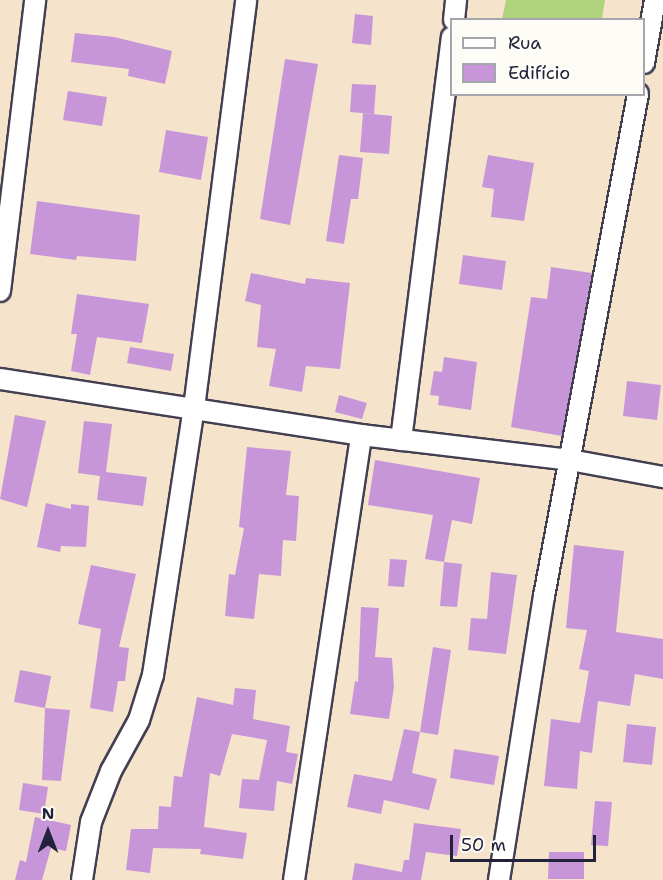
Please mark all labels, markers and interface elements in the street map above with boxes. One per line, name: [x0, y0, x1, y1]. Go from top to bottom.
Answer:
legend: [450, 18, 645, 96]
text: Rua: [508, 31, 541, 55]
text: Edifício: [508, 61, 570, 85]
north arrow: [18, 802, 78, 862]
text: N: [42, 803, 54, 824]
scale bar: [453, 823, 598, 861]
text: 50 m: [461, 833, 506, 857]

